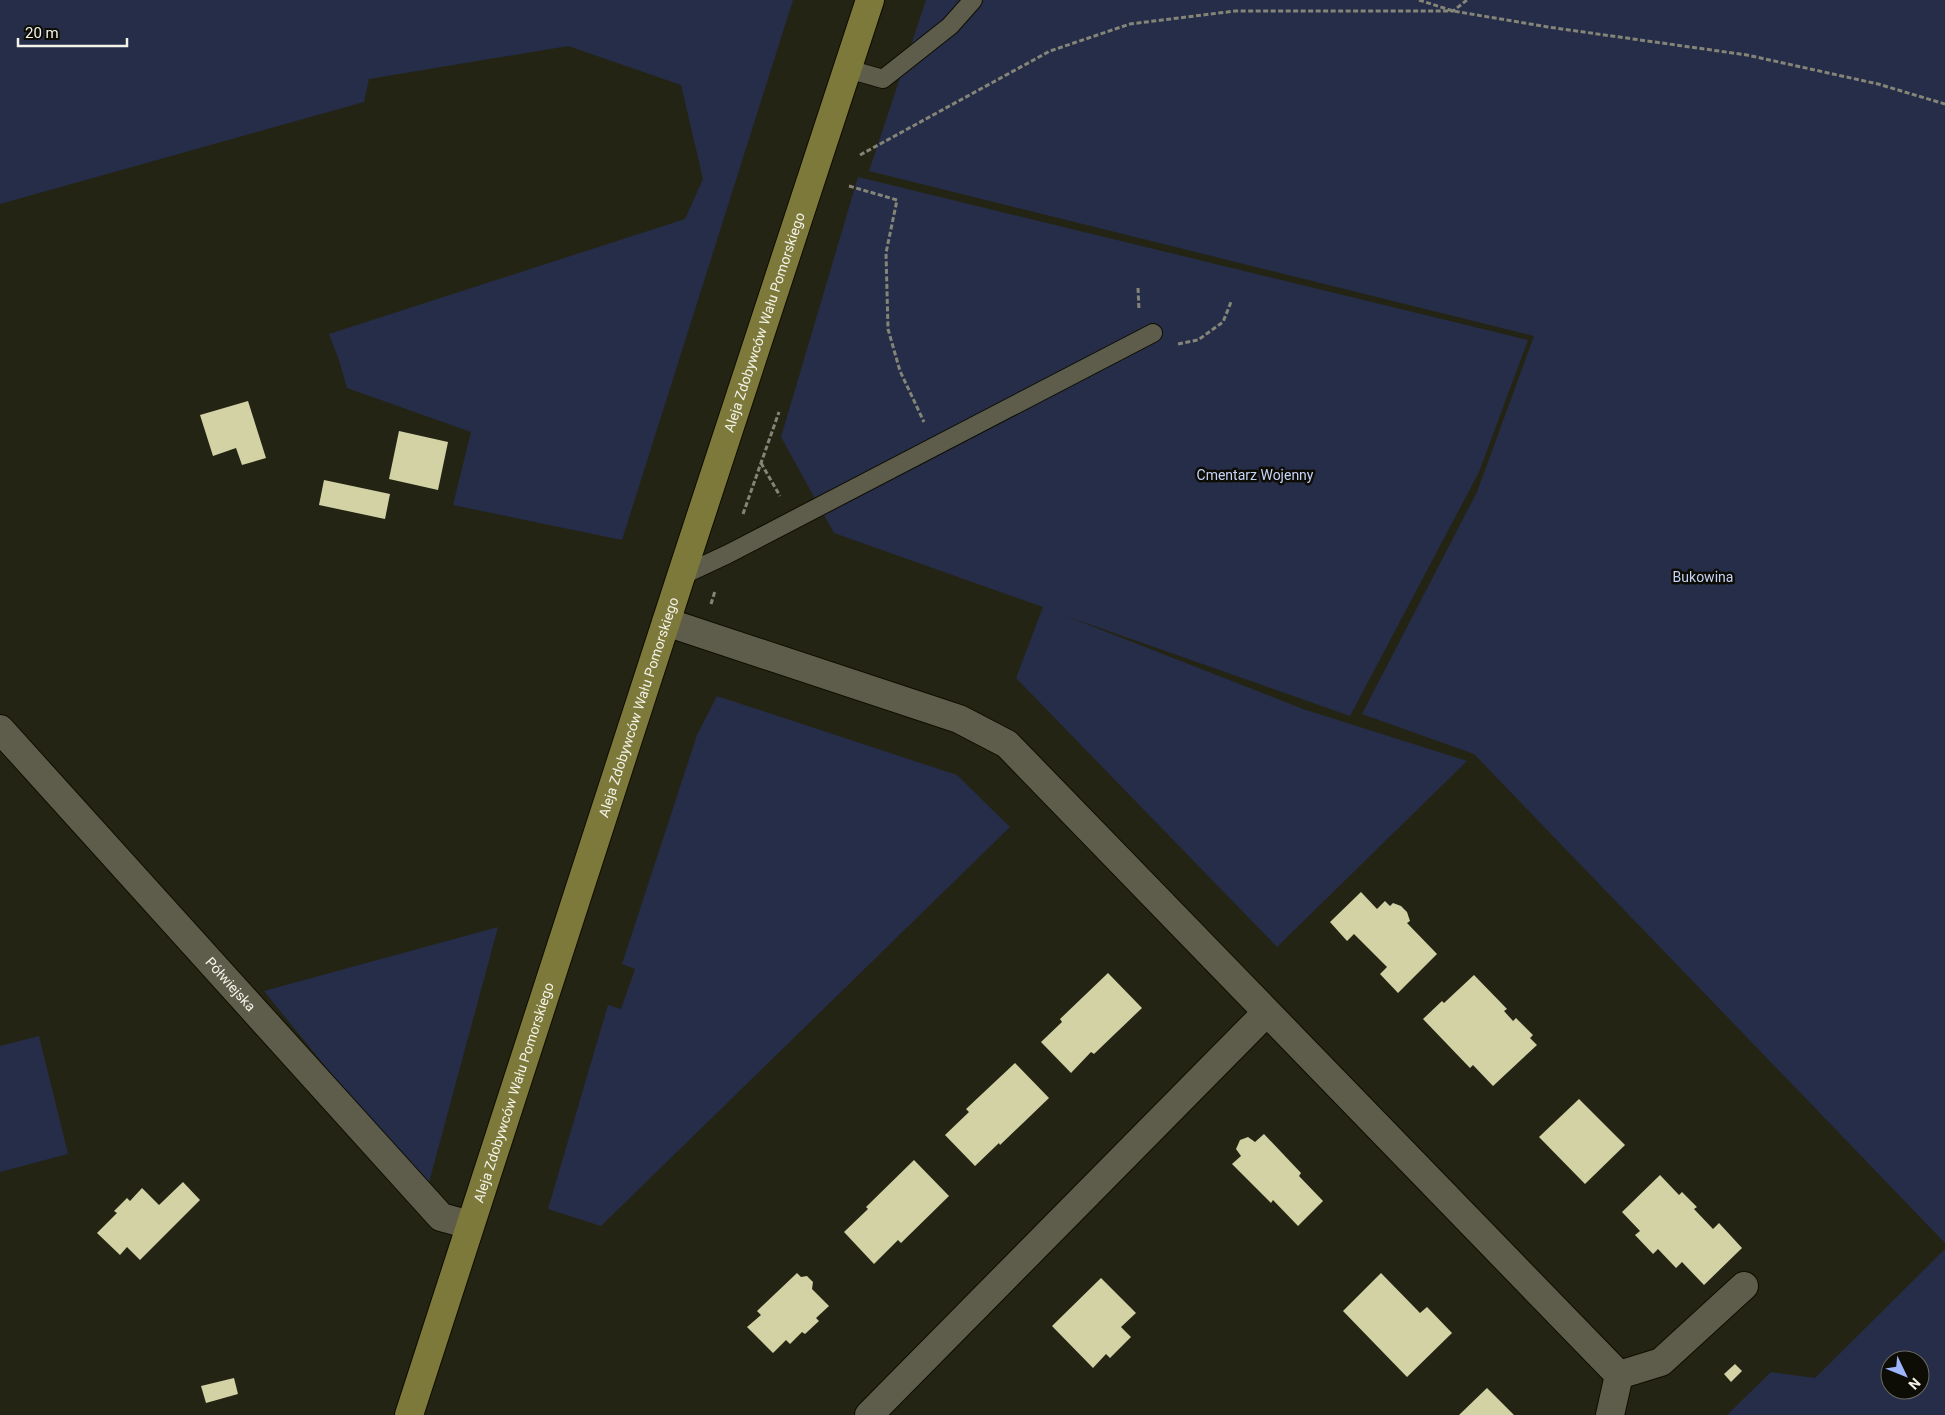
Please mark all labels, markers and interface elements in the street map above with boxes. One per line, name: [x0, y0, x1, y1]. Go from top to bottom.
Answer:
scale bar: [18, 15, 126, 47]
text: 20 m: [25, 24, 59, 42]
street label: Aleja Zdobywców Wału Pomorskiego: [721, 210, 808, 434]
park label: Cmentarz Wojenny: [1197, 467, 1314, 483]
park label: Bukowina: [1673, 569, 1733, 585]
street label: Aleja Zdobywców Wału Pomorskiego: [595, 595, 682, 819]
street label: Półwiejska: [202, 954, 259, 1015]
street label: Aleja Zdobywców Wału Pomorskiego: [470, 980, 557, 1205]
north arrow: [1880, 1350, 1930, 1400]
text: N: [1905, 1375, 1924, 1393]

